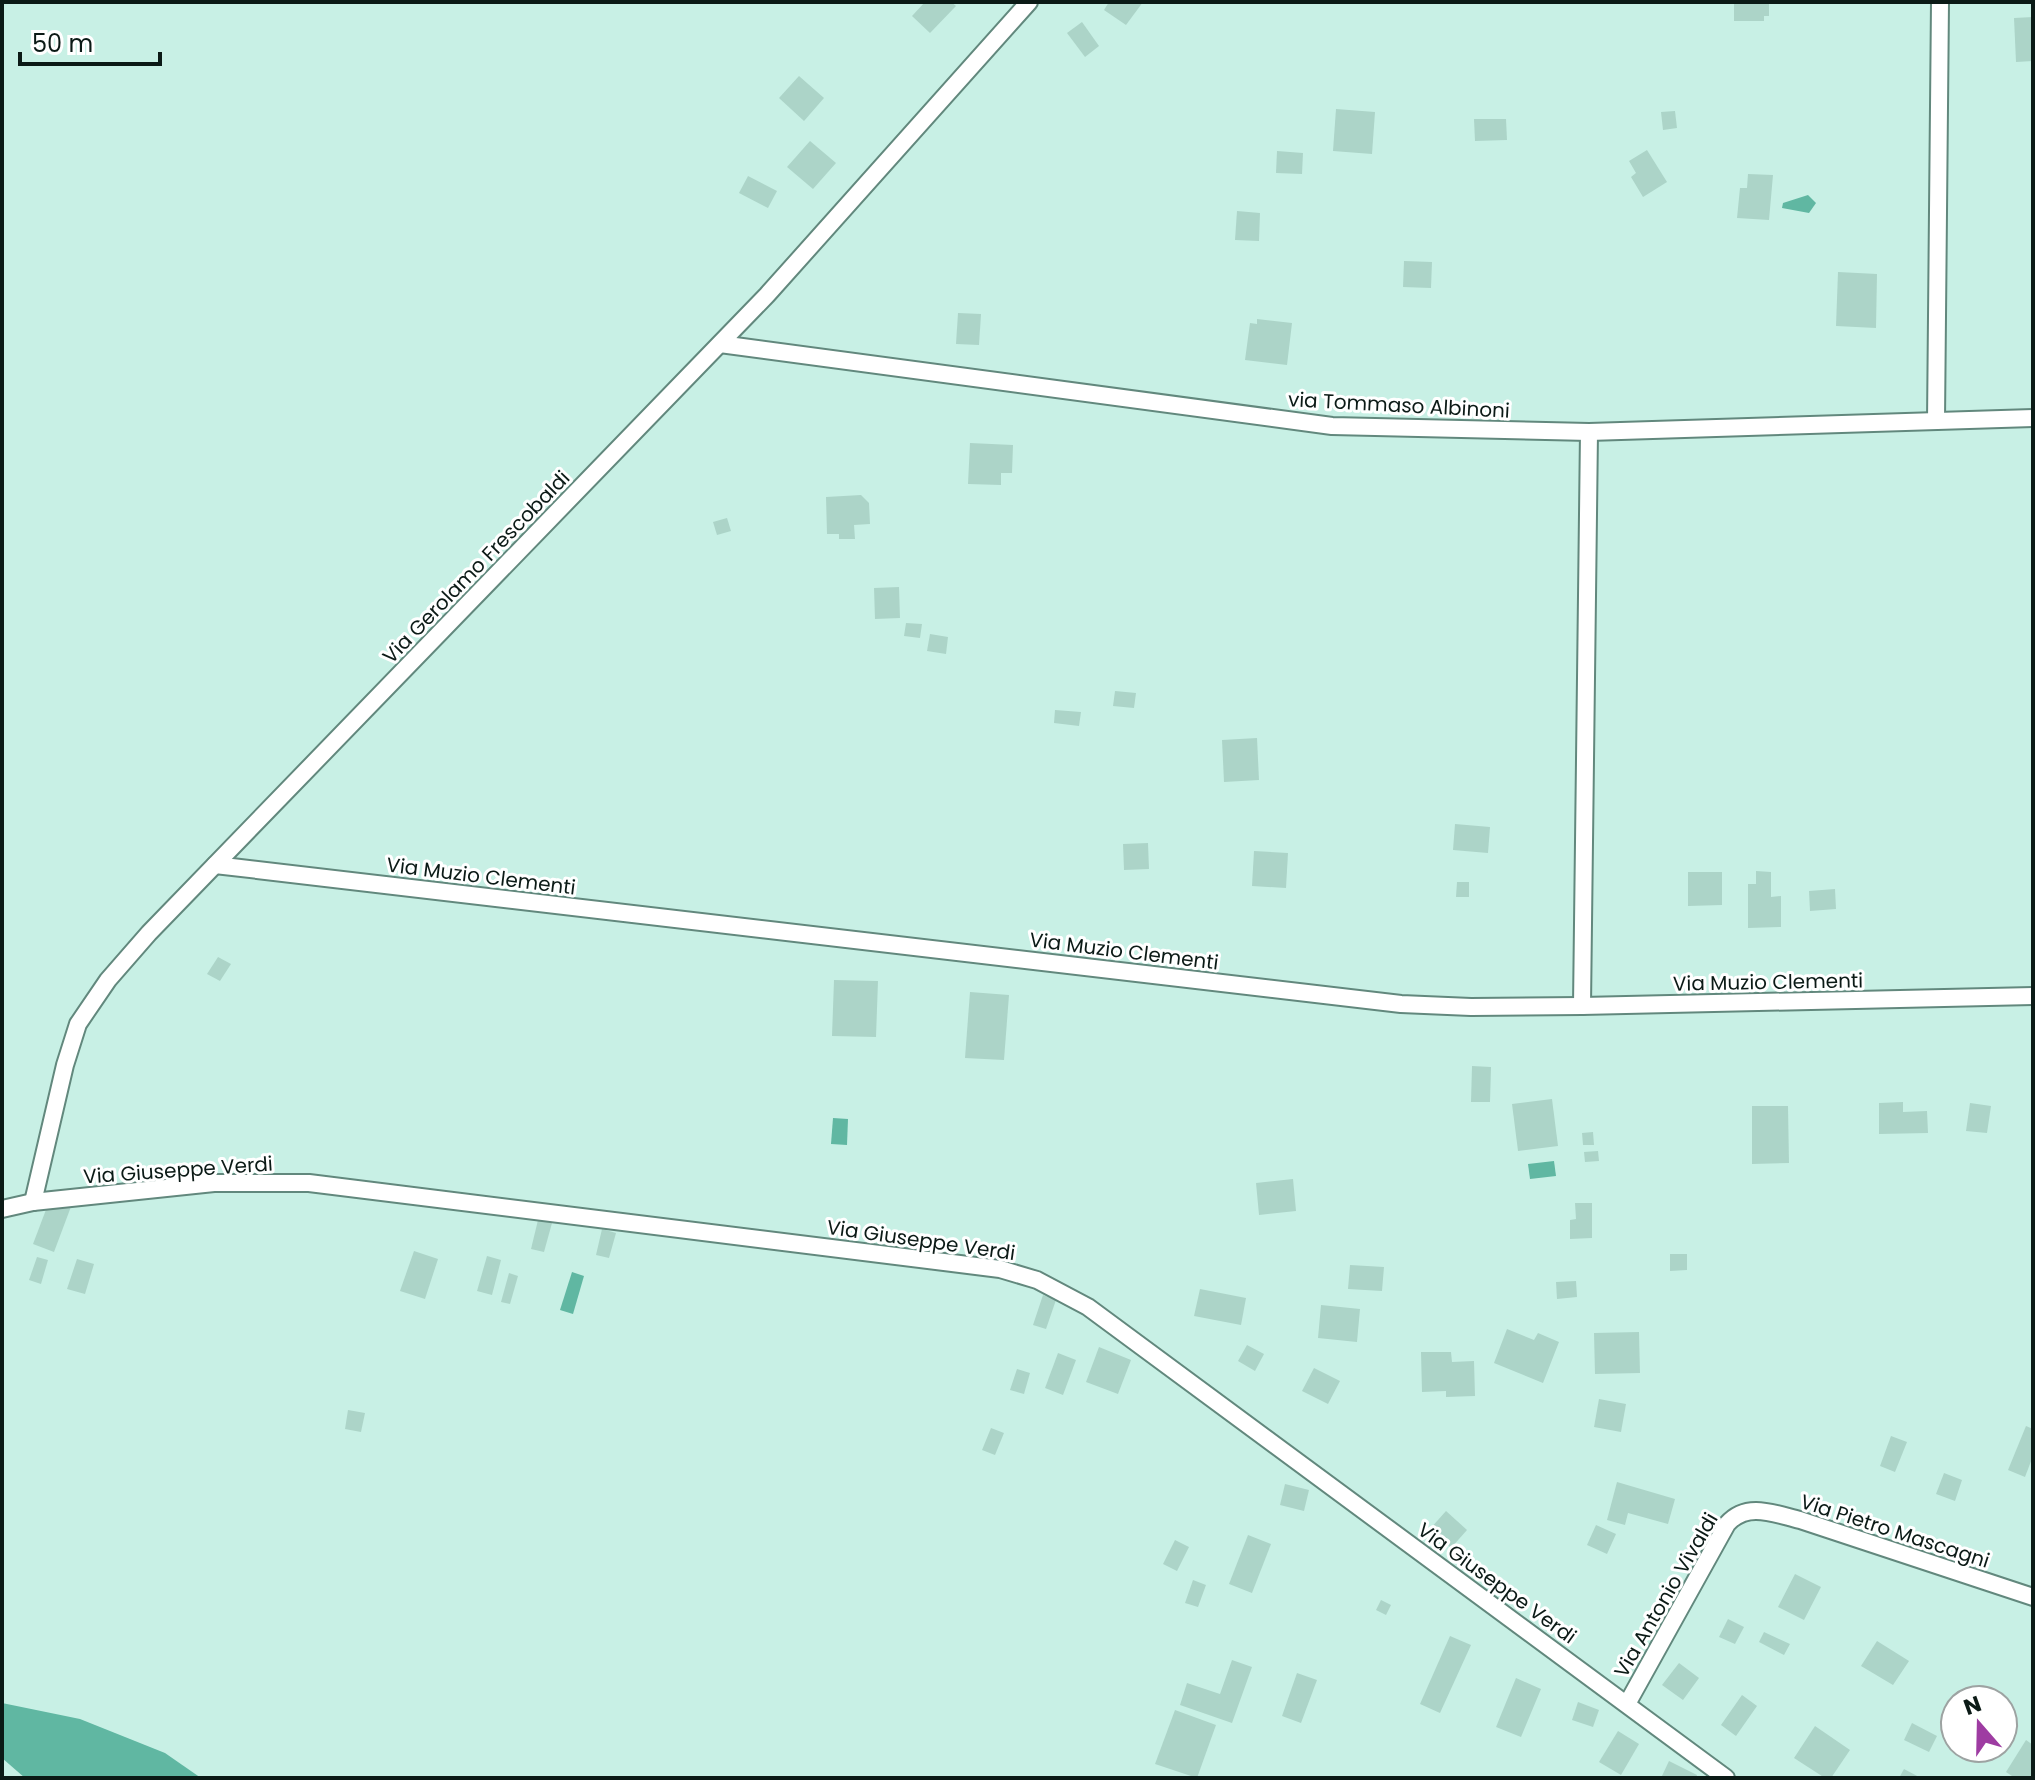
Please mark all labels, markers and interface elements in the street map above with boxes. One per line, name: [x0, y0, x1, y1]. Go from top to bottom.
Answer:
scale bar: [20, 16, 160, 66]
text: 50 m: [32, 27, 93, 60]
street label: via Tommaso Albinoni: [1287, 385, 1511, 425]
street label: Via Gerolamo Frescobaldi: [376, 464, 576, 670]
street label: Via Muzio Clementi: [385, 851, 577, 901]
street label: Via Muzio Clementi: [1028, 926, 1220, 976]
street label: Via Muzio Clementi: [1673, 966, 1863, 998]
street label: Via Giuseppe Verdi: [82, 1149, 274, 1191]
street label: Via Giuseppe Verdi: [825, 1213, 1017, 1267]
street label: Via Pietro Mascagni: [1797, 1487, 1993, 1575]
street label: Via Antonio Vivaldi: [1607, 1507, 1725, 1683]
street label: Via Giuseppe Verdi: [1412, 1516, 1582, 1650]
north arrow: [1939, 1684, 2019, 1764]
text: N: [1959, 1688, 1985, 1723]

